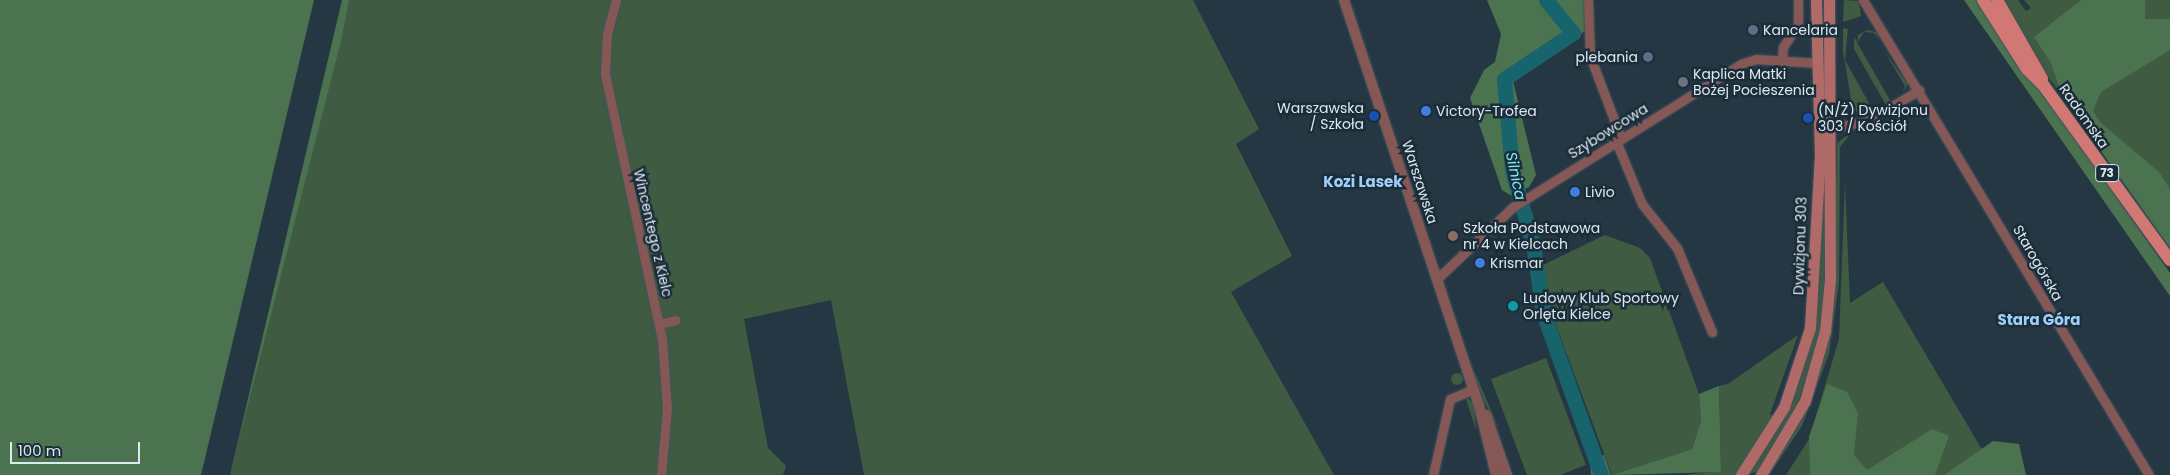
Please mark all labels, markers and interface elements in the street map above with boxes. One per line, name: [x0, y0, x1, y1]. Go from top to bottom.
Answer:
place label: Kancelaria: [1763, 22, 1838, 38]
marker: Kancelaria: [1747, 24, 1759, 36]
place label: plebania: [1576, 49, 1638, 65]
marker: plebania: [1642, 51, 1654, 63]
place label: Kaplica Matki Bożej Pocieszenia: [1693, 66, 1815, 98]
marker: Kaplica Matki Bożej Pocieszenia: [1677, 76, 1689, 88]
street label: Radomska: [2056, 81, 2112, 151]
place label: Warszawska / Szkoła: [1277, 100, 1364, 132]
street label: Szybowcowa: [1565, 100, 1651, 162]
place label: (N/Ż) Dywizjonu 303 / Kościół: [1818, 102, 1928, 134]
place label: Victory-Trofea: [1436, 103, 1537, 119]
marker: Victory-Trofea: [1420, 105, 1432, 117]
marker: Warszawska / Szkoła: [1368, 110, 1380, 122]
marker: (N/Ż) Dywizjonu 303 / Kościół: [1802, 112, 1814, 124]
street label: Warszawska: [1399, 138, 1441, 226]
water label: Silnica: [1502, 150, 1530, 202]
road number: 73: [2094, 164, 2120, 182]
street label: Wincentego z Kielc: [630, 167, 676, 299]
district label: Kozi Lasek: [1323, 173, 1403, 191]
place label: Livio: [1585, 184, 1615, 200]
marker: Livio: [1569, 186, 1581, 198]
street label: Dywizjonu 303: [1790, 197, 1810, 295]
place label: Szkoła Podstawowa nr 4 w Kielcach: [1463, 220, 1600, 252]
street label: Starogórska: [2010, 222, 2066, 304]
marker: Szkoła Podstawowa nr 4 w Kielcach: [1447, 230, 1459, 242]
place label: Krismar: [1490, 255, 1543, 271]
marker: Krismar: [1474, 257, 1486, 269]
place label: Ludowy Klub Sportowy Orlęta Kielce: [1523, 290, 1679, 322]
marker: Ludowy Klub Sportowy Orlęta Kielce: [1507, 300, 1519, 312]
district label: Stara Góra: [1998, 311, 2080, 329]
scale bar: [12, 432, 142, 464]
text: 100 m: [18, 440, 61, 461]

